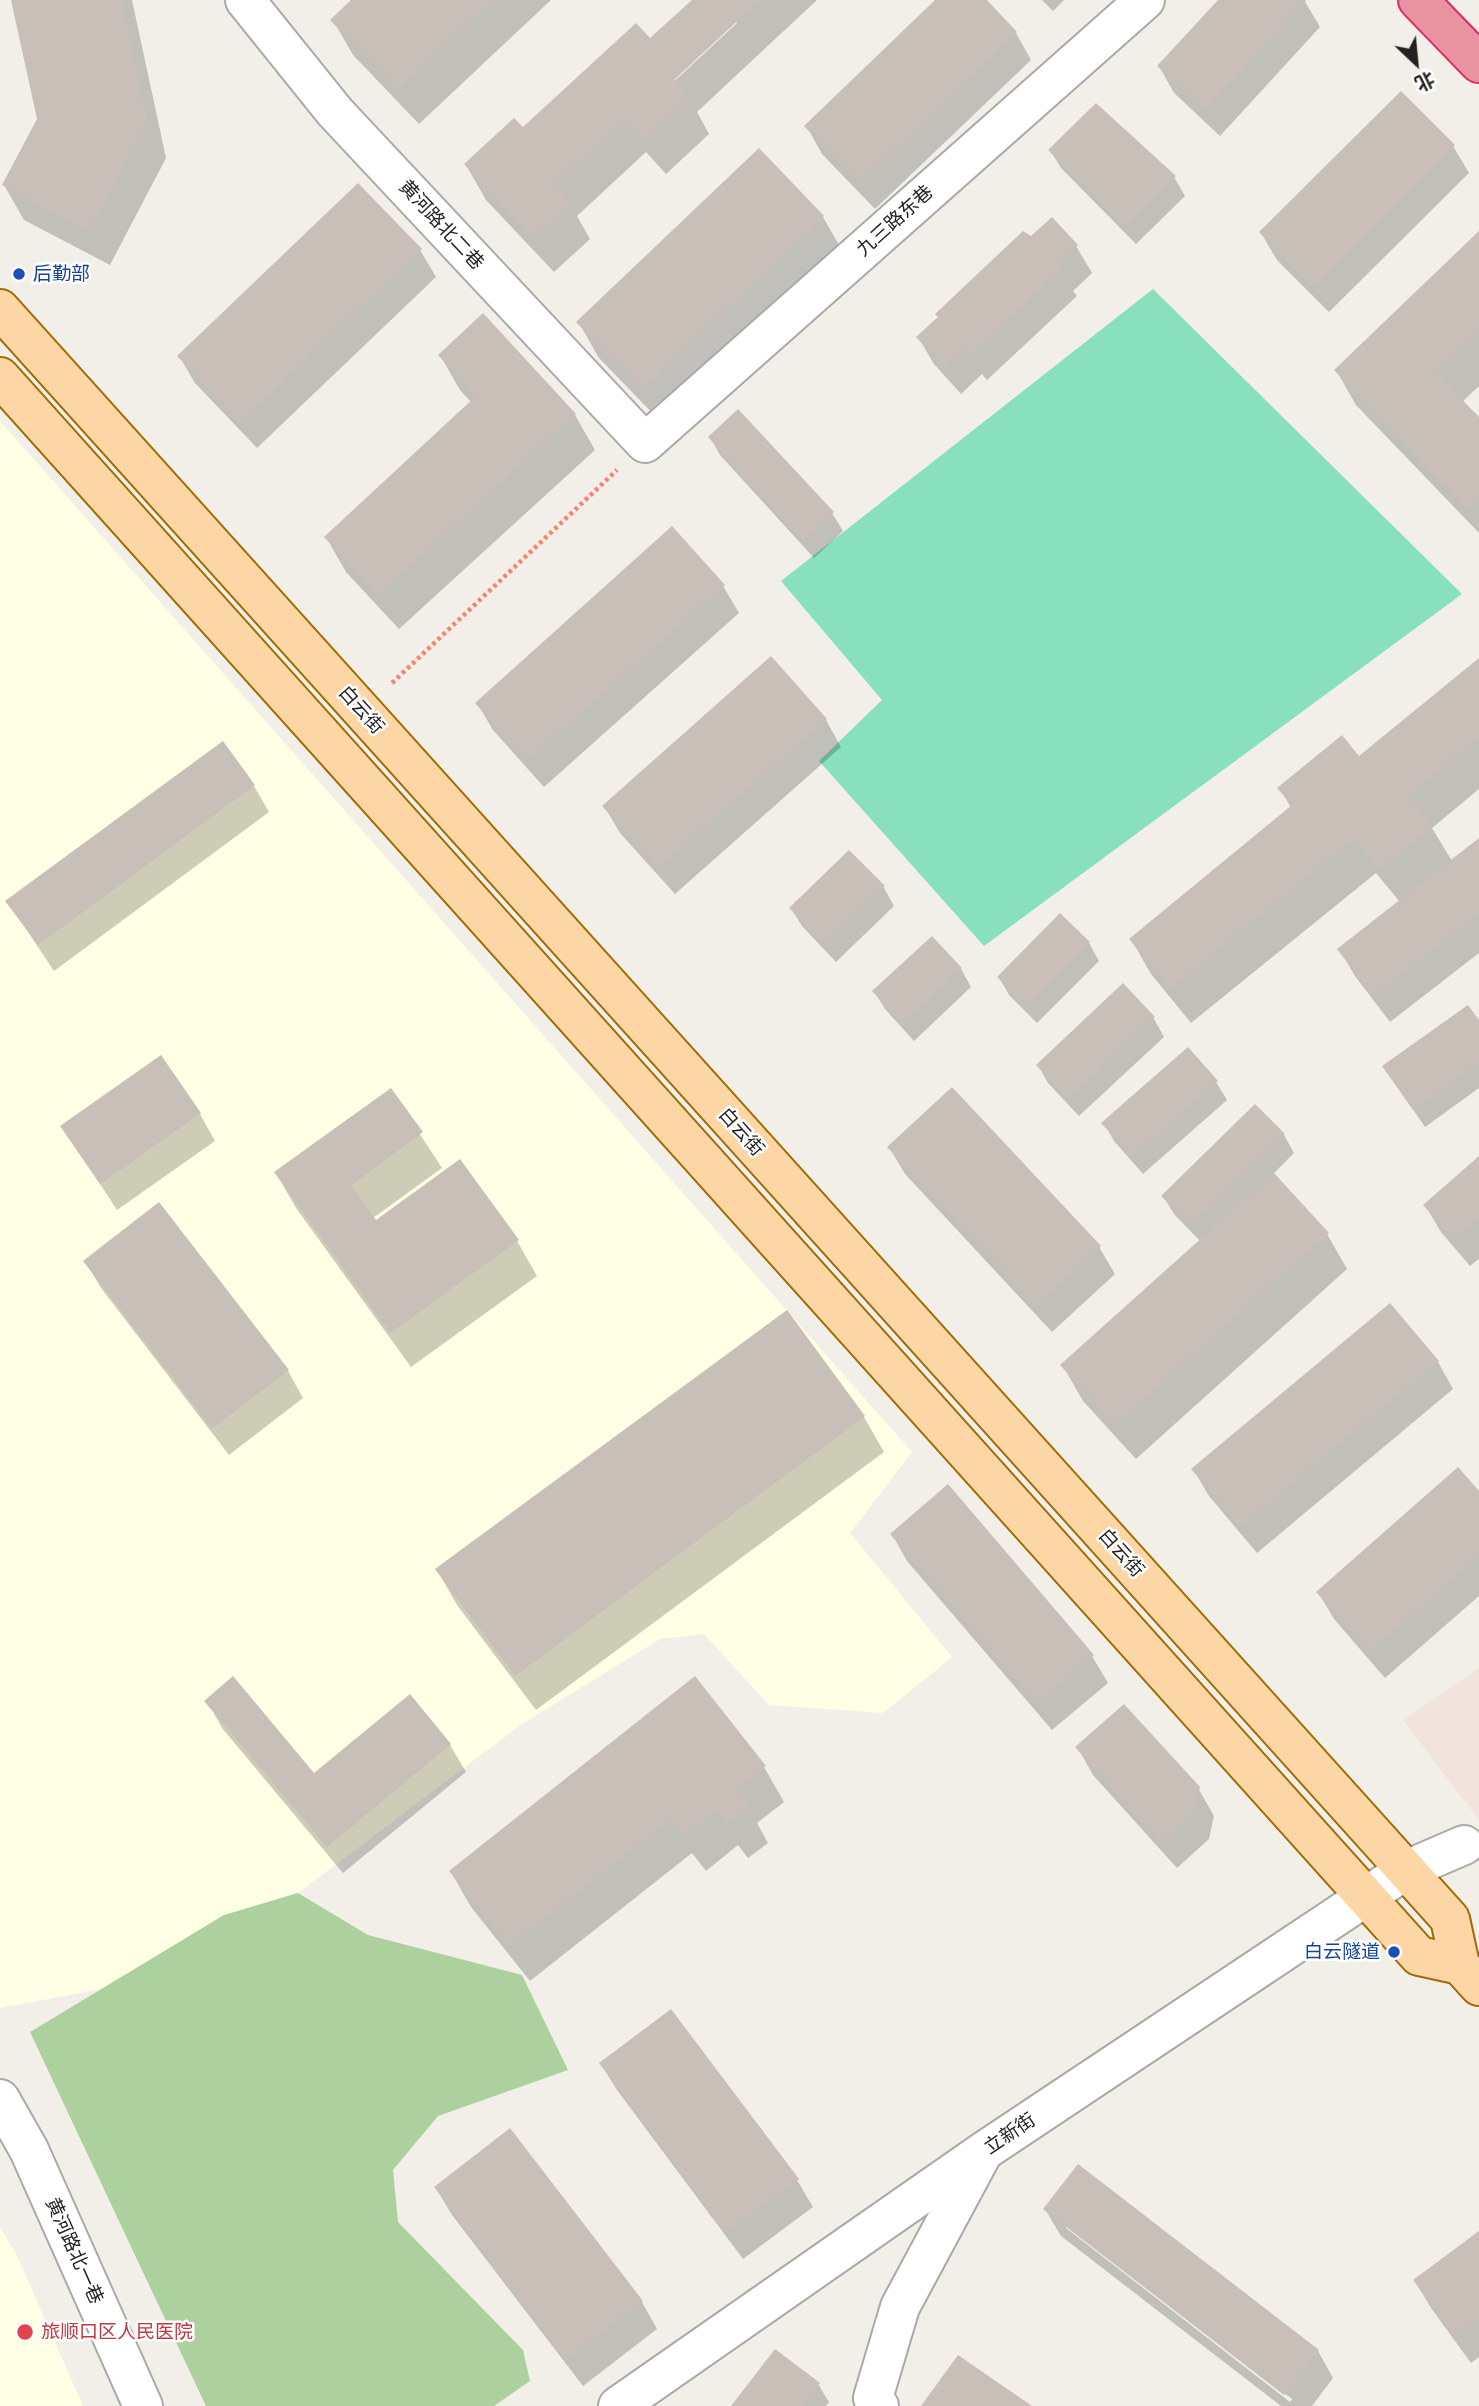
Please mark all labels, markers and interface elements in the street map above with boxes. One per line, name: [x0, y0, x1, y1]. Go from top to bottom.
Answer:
north arrow: [1381, 28, 1451, 98]
text: 北: [1412, 68, 1439, 96]
street label: 黄河路北二巷: [394, 176, 488, 274]
street label: 九三路东巷: [852, 181, 938, 261]
place label: 后勤部: [33, 263, 90, 285]
marker: 后勤部: [11, 266, 27, 282]
street label: 白云街: [333, 681, 389, 739]
street label: 白云街: [713, 1103, 769, 1161]
street label: 白云街: [1093, 1524, 1149, 1582]
place label: 白云隧道: [1304, 1941, 1380, 1963]
marker: 白云隧道: [1386, 1944, 1402, 1960]
street label: 立新街: [980, 2109, 1040, 2159]
street label: 黄河路北一巷: [40, 2194, 108, 2308]
place label: 旅顺口区人民医院: [41, 2321, 193, 2343]
marker: 旅顺口区人民医院: [15, 2322, 35, 2342]

